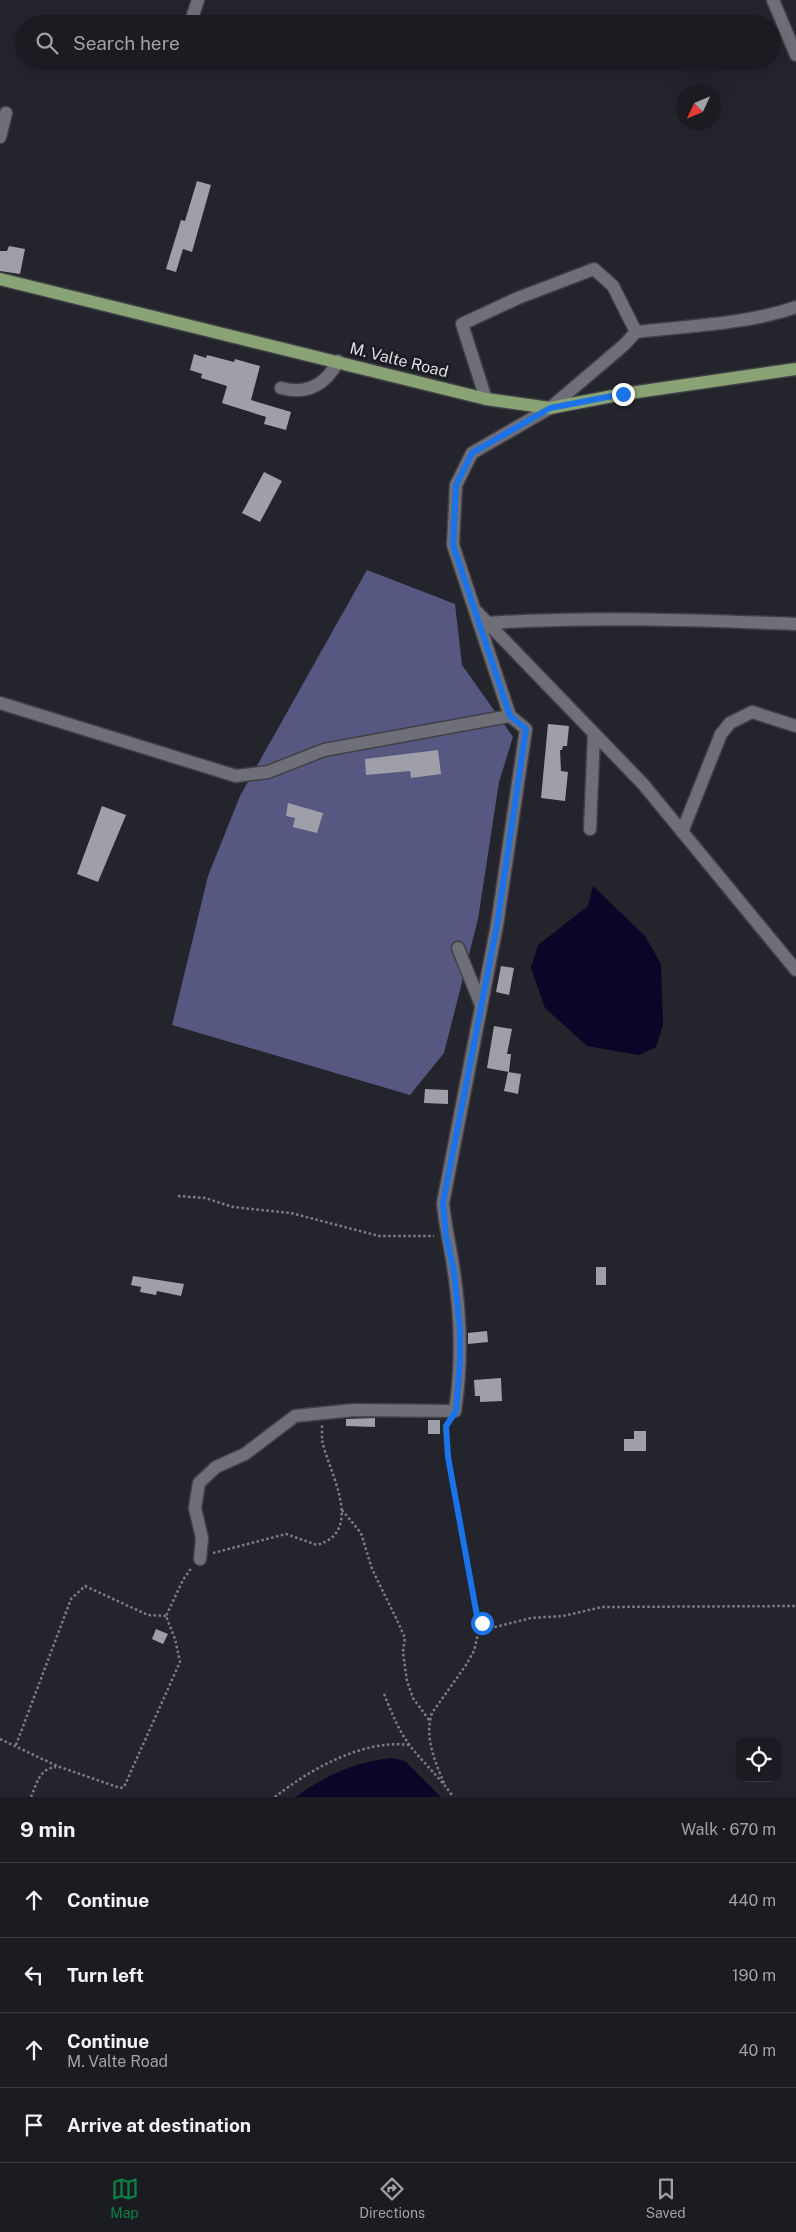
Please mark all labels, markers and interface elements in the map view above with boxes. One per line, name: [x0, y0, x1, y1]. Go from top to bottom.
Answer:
search box: [15, 15, 781, 70]
icon: search: [33, 29, 61, 57]
text: Search here: [73, 32, 180, 54]
north arrow: [676, 85, 721, 130]
street label: M. Valte Road: [348, 339, 450, 381]
route end: [612, 383, 635, 406]
route start: [471, 1612, 494, 1635]
map controls: [736, 1737, 781, 1782]
button: locate: [736, 1737, 781, 1782]
text: 9 min: [20, 1817, 76, 1842]
text: Walk · 670 m: [681, 1820, 776, 1839]
icon: ahead: [20, 1886, 48, 1914]
text: Continue: [67, 1889, 149, 1911]
text: 440 m: [728, 1891, 776, 1910]
icon: left: [20, 1961, 48, 1989]
text: Turn left: [67, 1964, 144, 1986]
text: 190 m: [732, 1966, 776, 1985]
text: Continue: [67, 2030, 149, 2052]
icon: ahead: [20, 2036, 48, 2064]
text: 40 m: [738, 2041, 776, 2060]
text: M. Valte Road: [67, 2052, 168, 2071]
icon: arrive: [20, 2111, 48, 2139]
text: Arrive at destination: [67, 2114, 251, 2136]
tab: Map: [110, 2175, 139, 2221]
tab: Directions: [359, 2175, 425, 2221]
tab: Saved: [646, 2175, 686, 2221]

